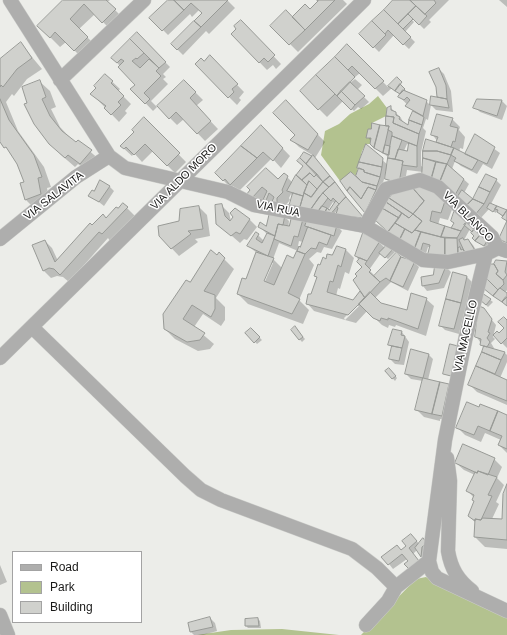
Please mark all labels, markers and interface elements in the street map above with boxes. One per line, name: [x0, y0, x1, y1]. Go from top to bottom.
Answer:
street label: VIA ALDO MORO: [148, 141, 220, 213]
street label: VIA SALAVITA: [22, 169, 86, 223]
street label: VIA BLANCO: [440, 189, 496, 245]
street label: VIA RUA: [255, 198, 301, 220]
street label: VIA MACELLO: [451, 299, 481, 373]
legend: [12, 551, 142, 623]
text: Road: [50, 560, 79, 574]
text: Park: [50, 580, 75, 594]
text: Building: [50, 600, 93, 614]

